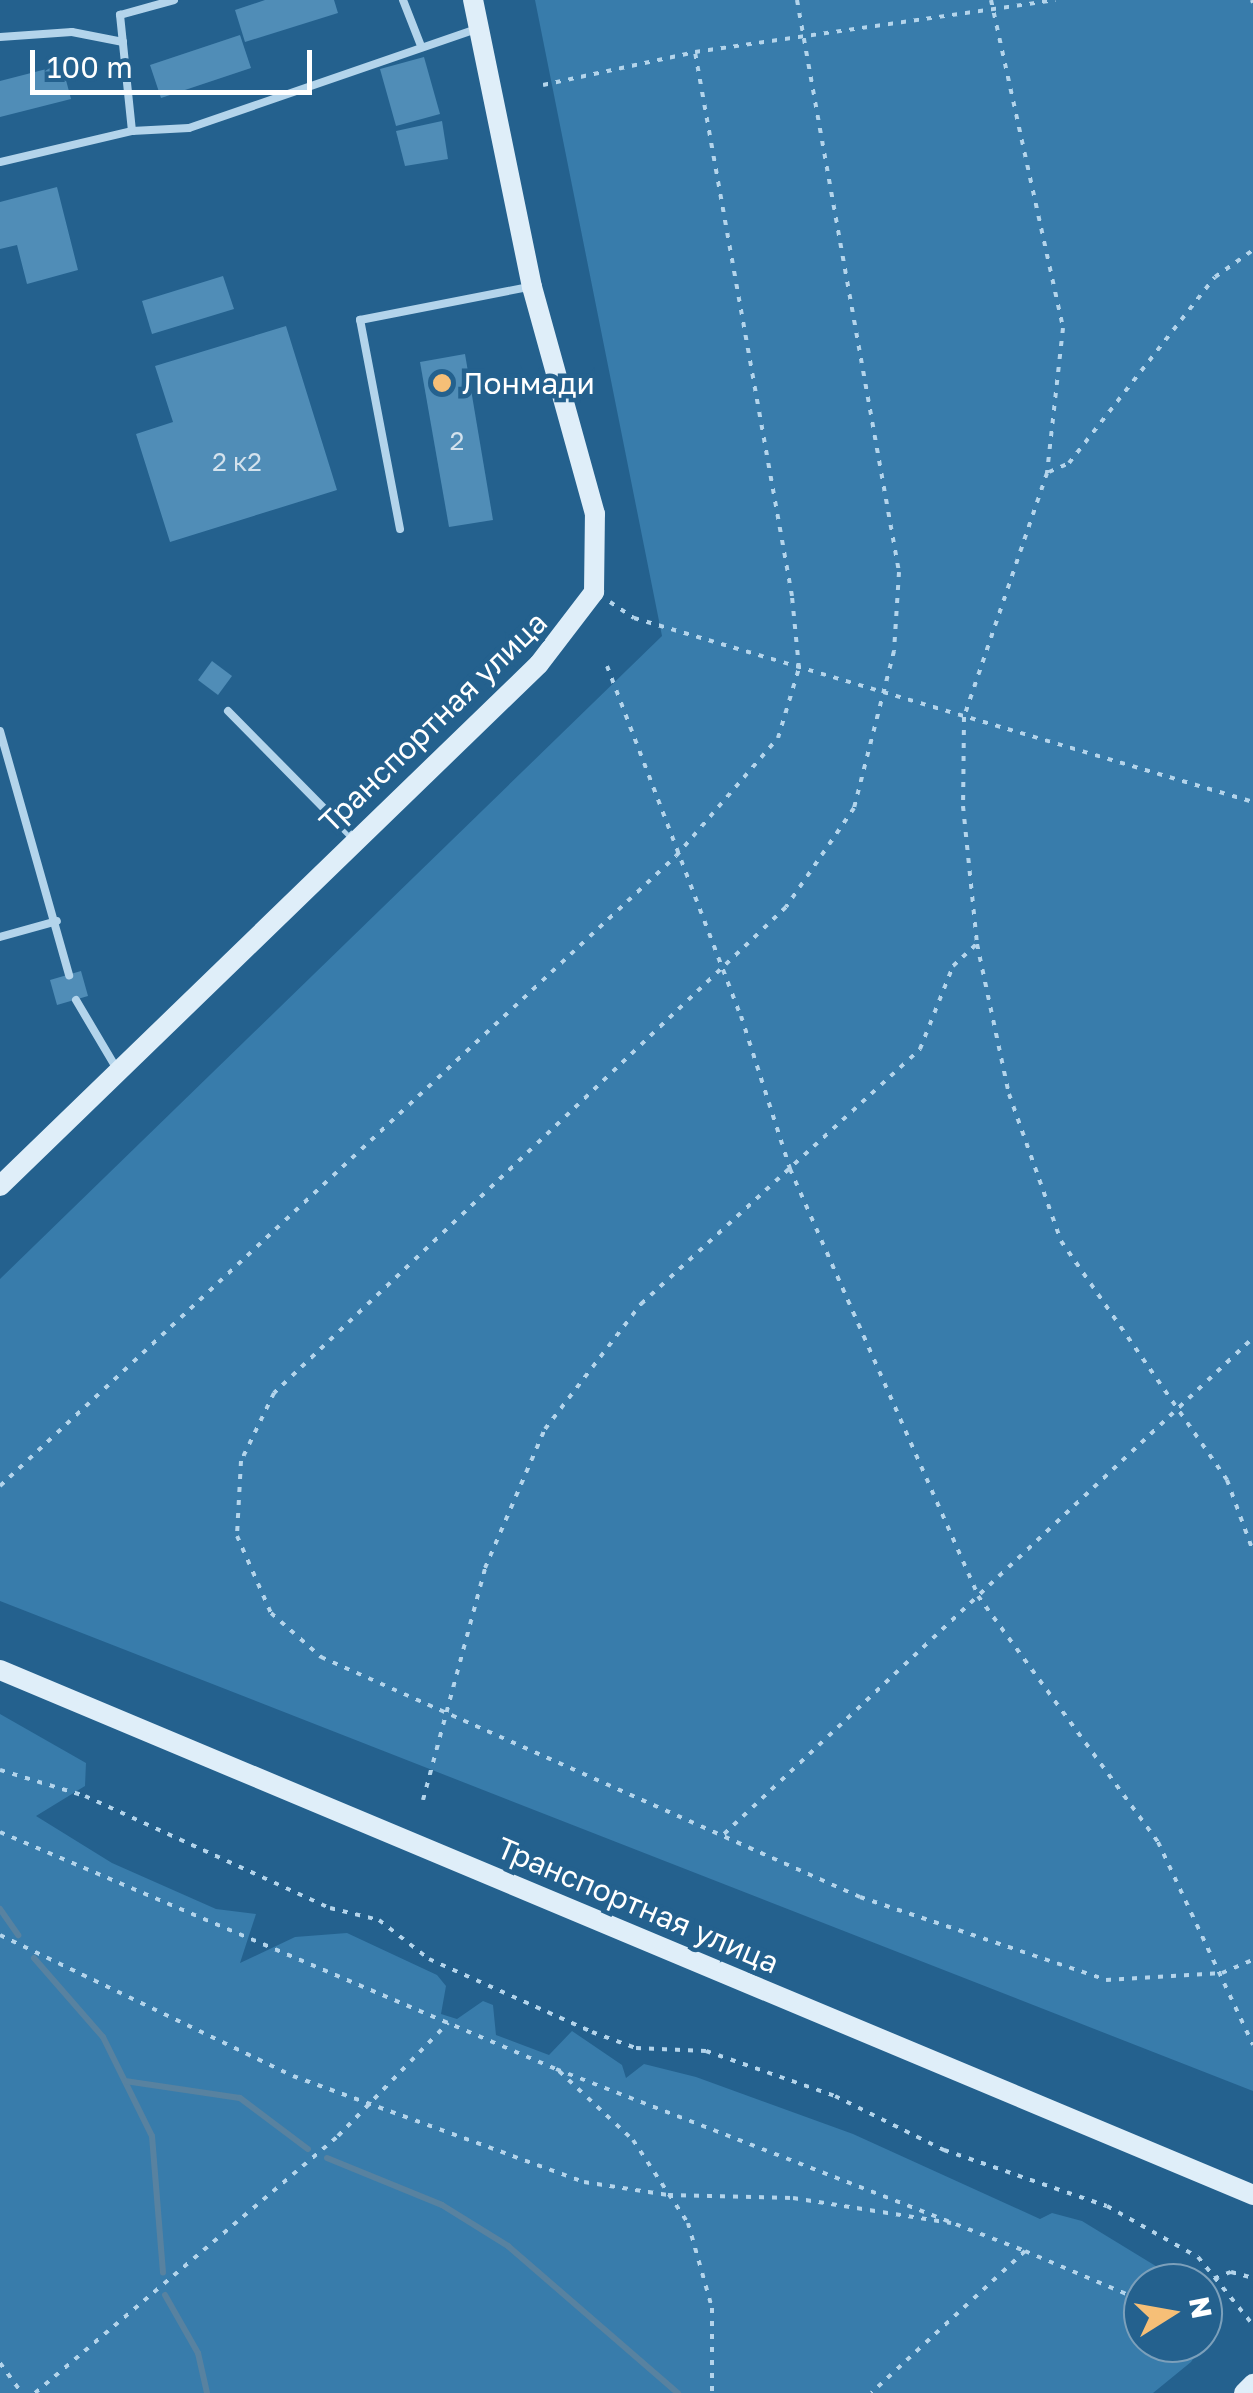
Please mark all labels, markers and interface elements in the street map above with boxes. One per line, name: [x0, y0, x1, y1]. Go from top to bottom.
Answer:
scale bar: [35, 30, 318, 92]
text: 100 m: [47, 49, 133, 85]
place label: Лонмади: [462, 365, 595, 401]
marker: Лонмади: [431, 372, 453, 394]
house number: 2: [450, 426, 464, 456]
house number: 2 к2: [212, 447, 262, 477]
street label: Транспортная улица: [312, 604, 554, 840]
street label: Транспортная улица: [492, 1829, 784, 1981]
north arrow: [1123, 2263, 1223, 2363]
text: N: [1183, 2294, 1219, 2321]

